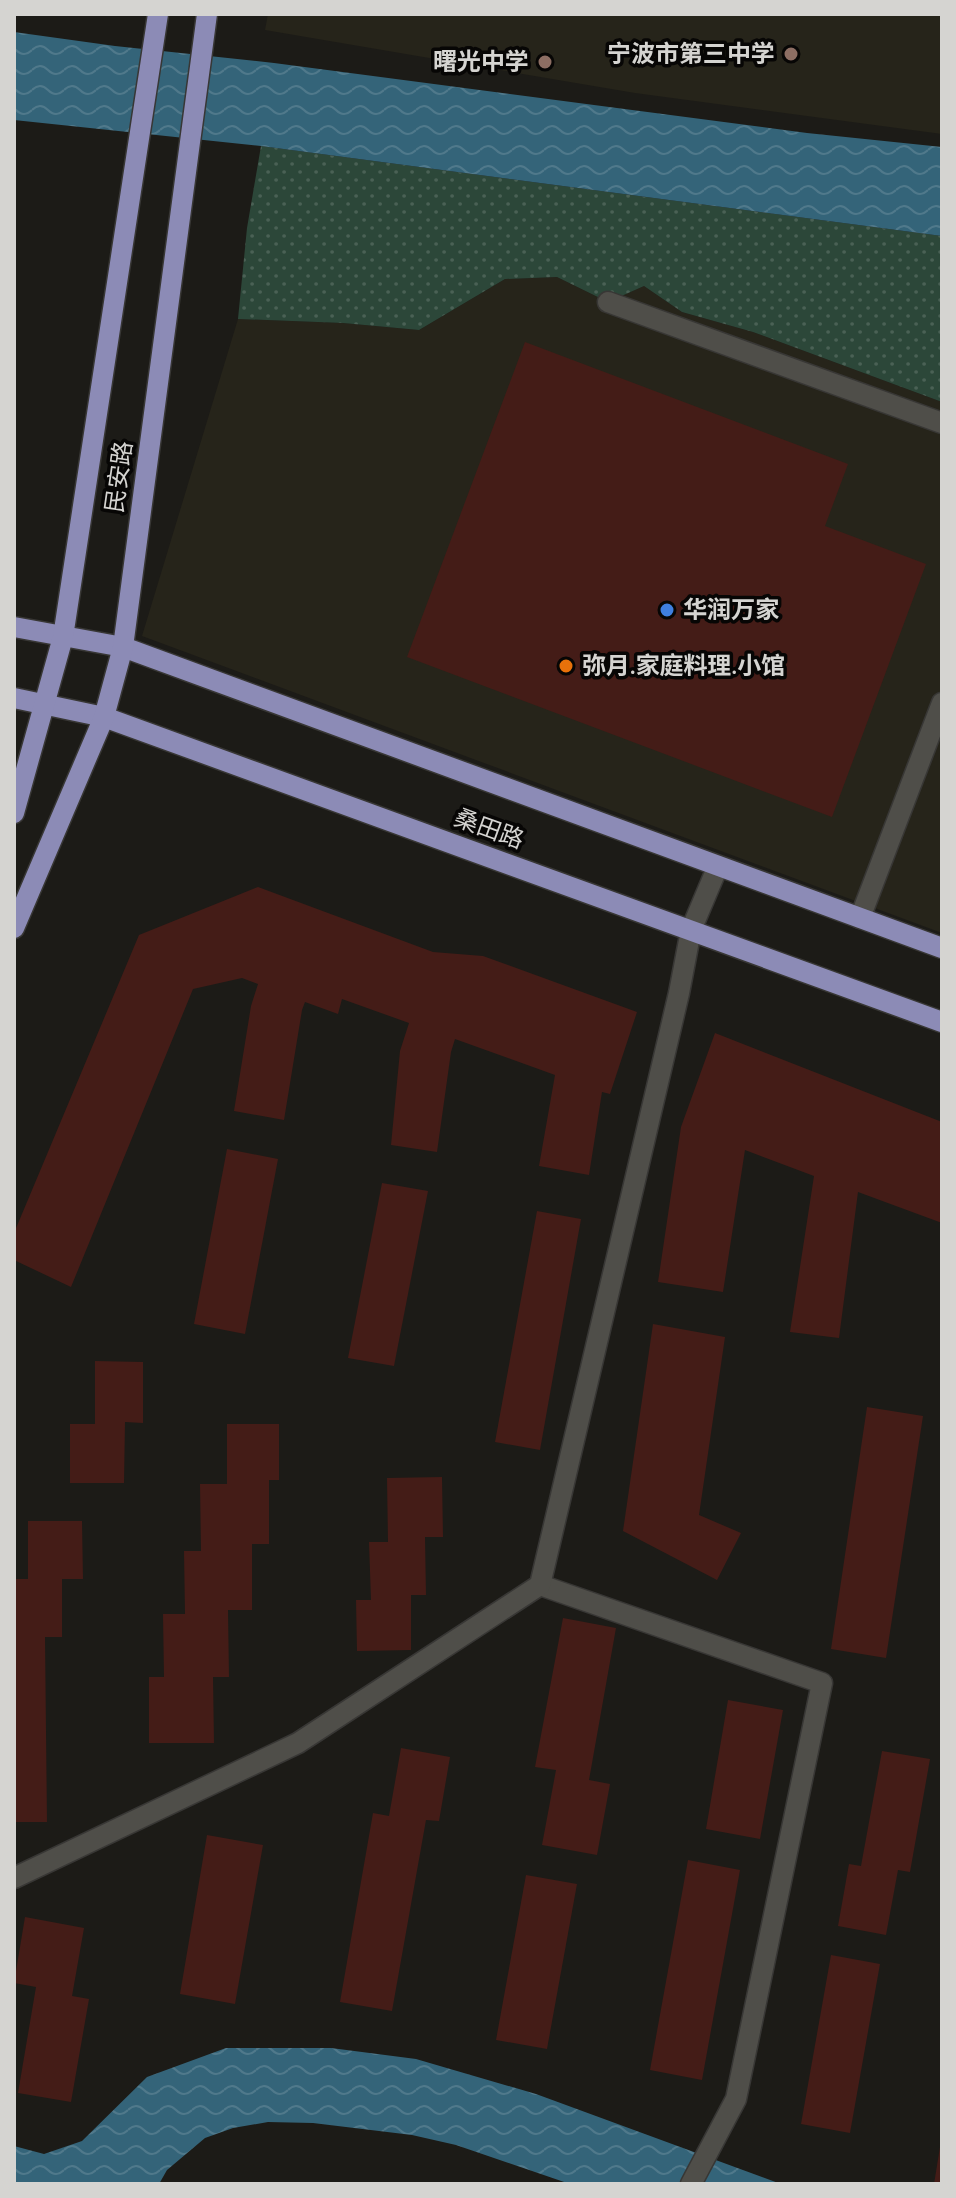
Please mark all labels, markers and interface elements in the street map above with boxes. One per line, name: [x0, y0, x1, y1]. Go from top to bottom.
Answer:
place label: 宁波市第三中学: [607, 41, 775, 67]
marker: 宁波市第三中学: [782, 45, 800, 63]
place label: 曙光中学: [433, 49, 529, 75]
marker: 曙光中学: [536, 53, 554, 71]
street label: 民安路: [101, 440, 137, 514]
place label: 华润万家: [683, 597, 779, 623]
marker: 华润万家: [658, 601, 676, 619]
place label: 弥月.家庭料理.小馆: [582, 653, 785, 679]
marker: 弥月.家庭料理.小馆: [557, 657, 575, 675]
street label: 桑田路: [451, 804, 527, 854]

